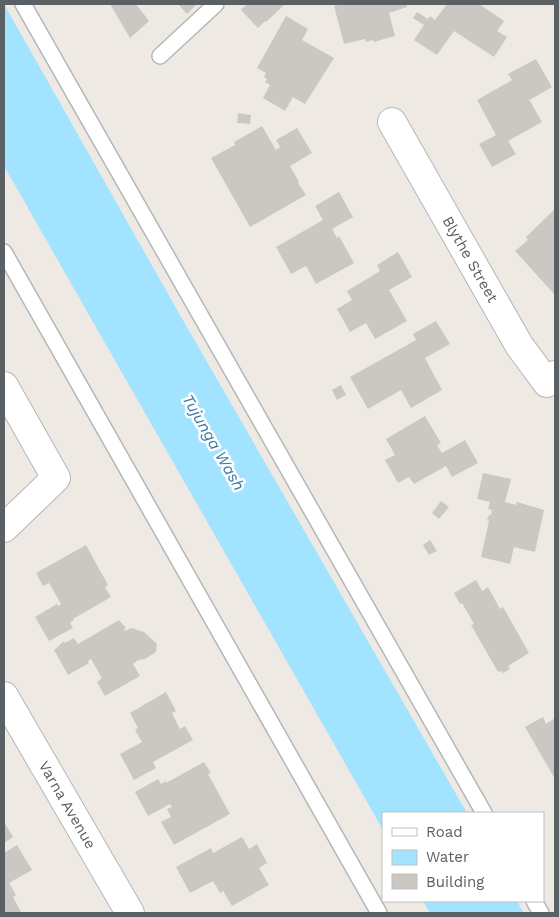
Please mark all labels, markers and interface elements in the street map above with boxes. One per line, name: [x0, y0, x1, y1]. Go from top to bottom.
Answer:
street label: Blythe Street: [439, 213, 502, 306]
water label: Tujunga Wash: [178, 391, 249, 494]
street label: Varna Avenue: [35, 758, 100, 852]
legend: [382, 812, 544, 902]
text: Road: [426, 823, 463, 841]
text: Water: [426, 848, 469, 866]
text: Building: [426, 873, 484, 891]

